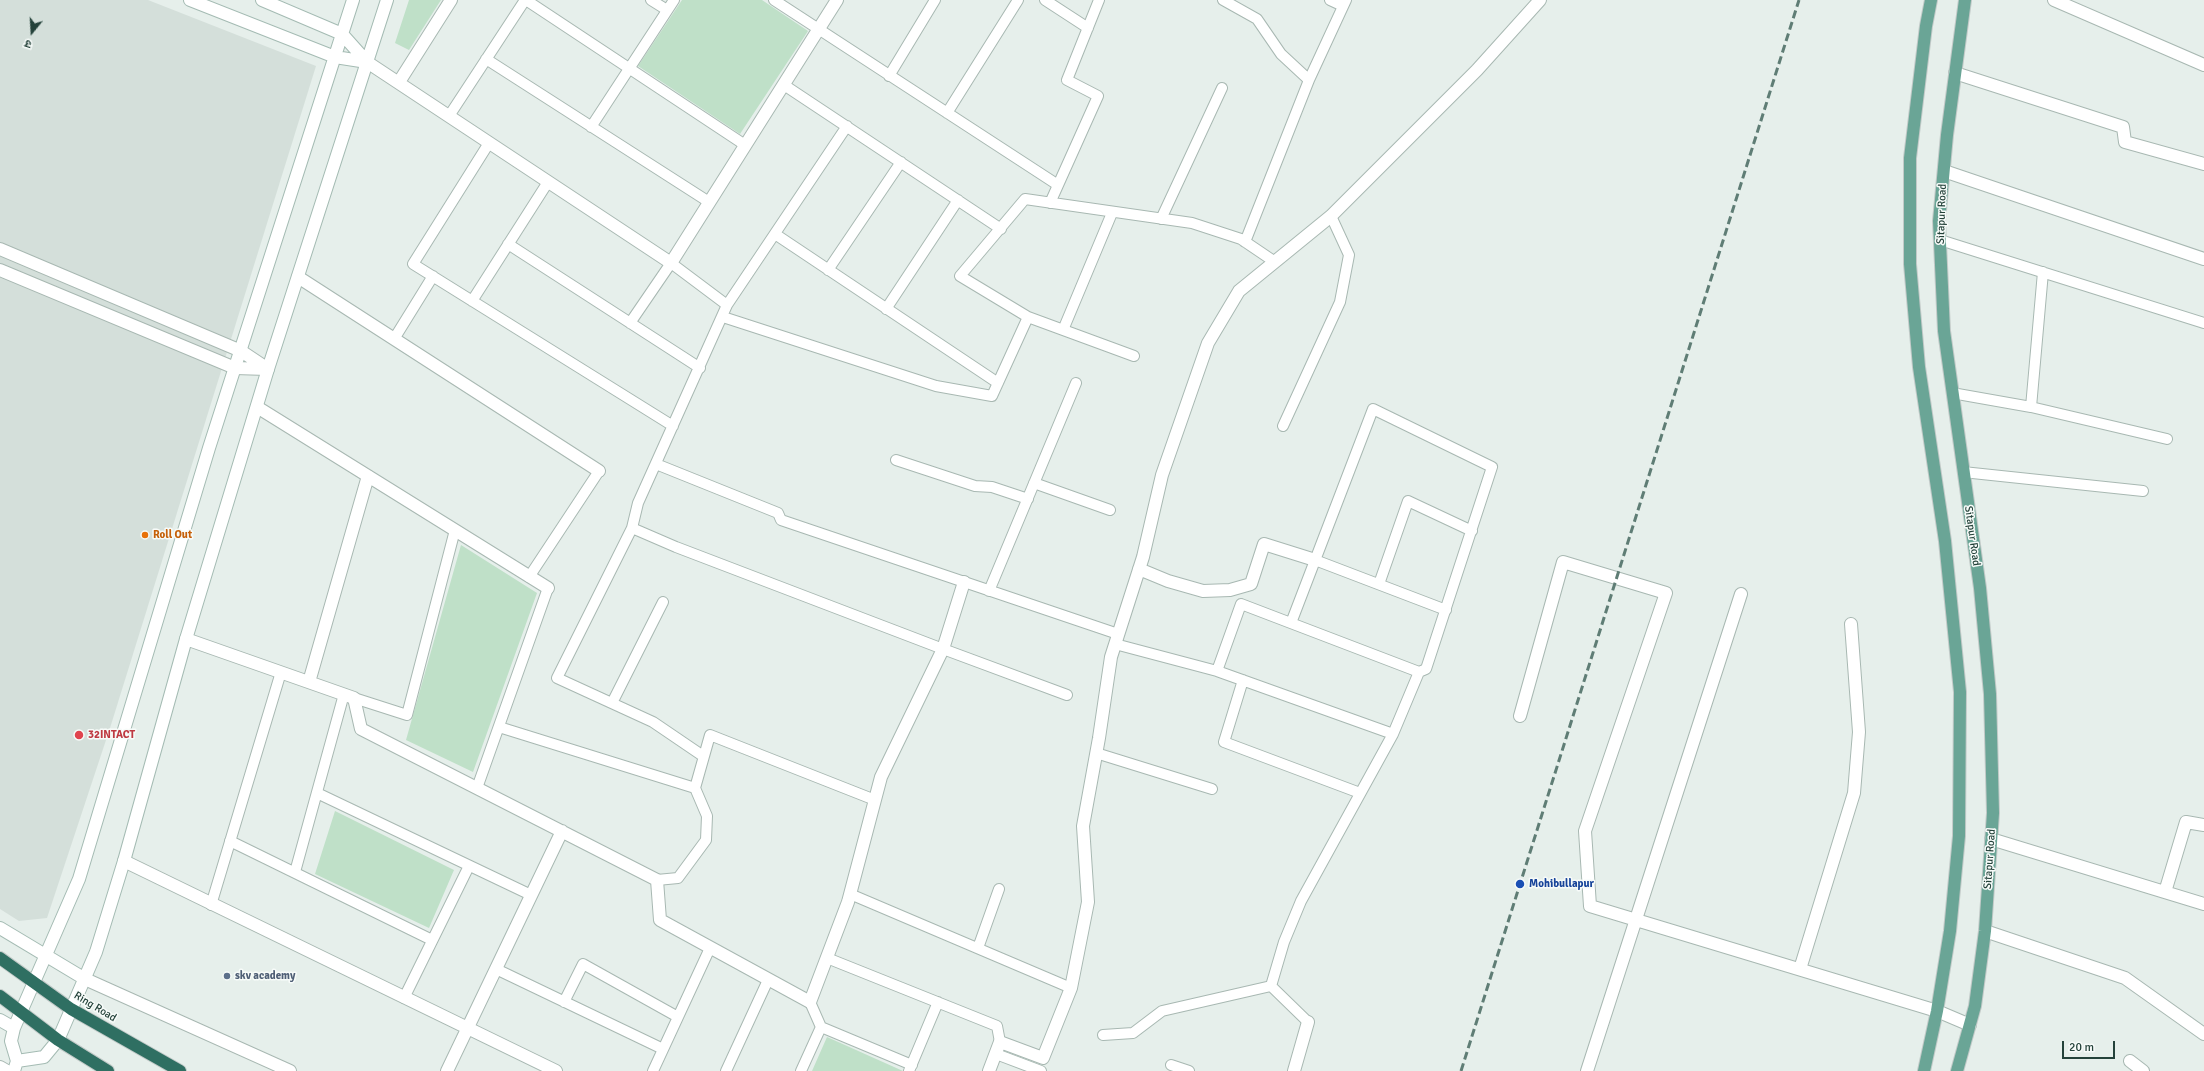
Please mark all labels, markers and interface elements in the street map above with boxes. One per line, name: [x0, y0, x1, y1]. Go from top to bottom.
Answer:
north arrow: [12, 12, 52, 52]
text: उ: [23, 37, 33, 51]
street label: Sitapur Road: [1934, 184, 1950, 244]
street label: Sitapur Road: [1961, 505, 1983, 567]
place label: Roll Out: [153, 528, 192, 542]
marker: Roll Out: [140, 530, 150, 540]
place label: 32INTACT: [88, 728, 135, 742]
marker: 32INTACT: [73, 729, 85, 741]
street label: Sitapur Road: [1981, 828, 1999, 890]
place label: Mohibullapur: [1529, 877, 1594, 891]
marker: Mohibullapur: [1514, 878, 1526, 890]
place label: skv academy: [235, 969, 295, 983]
marker: skv academy: [222, 971, 232, 981]
street label: Ring Road: [71, 989, 119, 1025]
scale bar: [2064, 1033, 2117, 1059]
text: 20 m: [2069, 1040, 2094, 1055]

